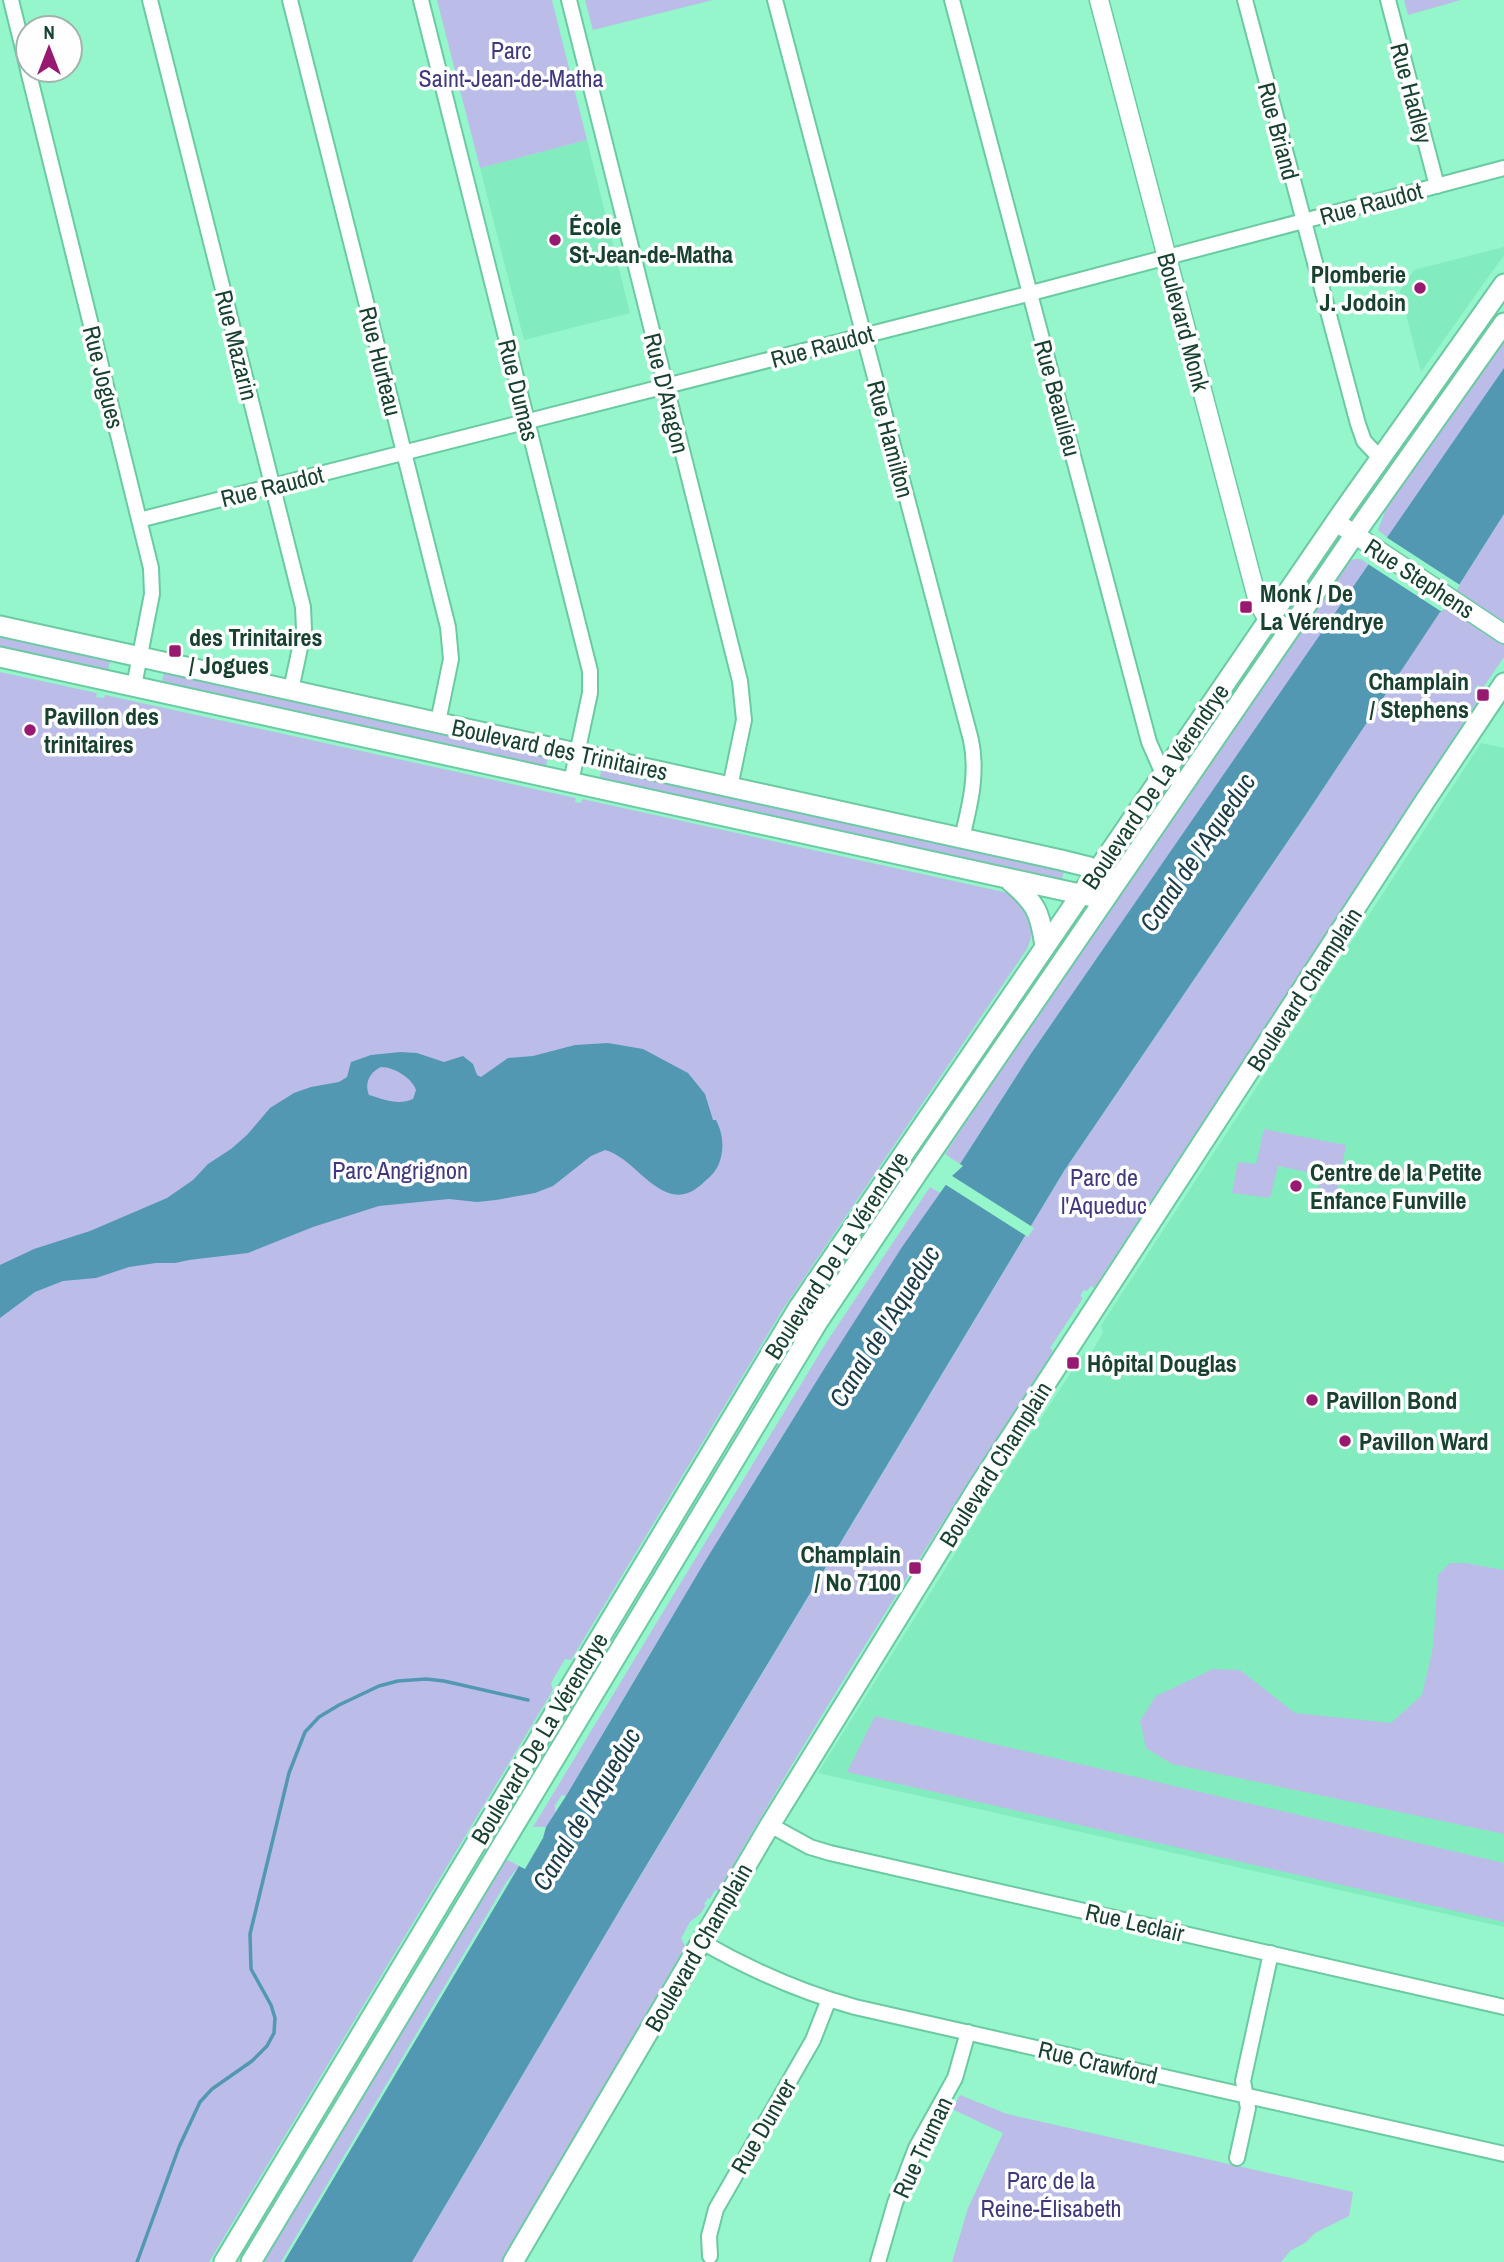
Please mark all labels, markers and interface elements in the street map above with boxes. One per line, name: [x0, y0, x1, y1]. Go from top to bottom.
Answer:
north arrow: [14, 14, 84, 84]
text: N: [43, 19, 55, 45]
park label: Parc Saint-Jean-de-Matha: [419, 34, 603, 94]
street label: Rue Hadley: [1383, 39, 1441, 147]
street label: Rue Briand: [1251, 79, 1307, 183]
street label: Rue Raudot: [1316, 174, 1426, 232]
place label: École St-Jean-de-Matha: [569, 210, 733, 270]
marker: École St-Jean-de-Matha: [547, 232, 563, 248]
street label: Boulevard Monk: [1150, 249, 1218, 395]
place label: Plomberie J. Jodoin: [1311, 258, 1406, 318]
marker: Plomberie J. Jodoin: [1412, 280, 1428, 296]
street label: Rue Mazarin: [208, 286, 266, 404]
street label: Rue Hurteau: [352, 303, 410, 419]
street label: Rue Raudot: [767, 317, 877, 375]
street label: Rue Jogues: [76, 322, 132, 432]
street label: Rue D'Aragon: [637, 329, 697, 457]
street label: Rue Dumas: [491, 336, 547, 444]
street label: Rue Beaulieu: [1027, 336, 1089, 460]
street label: Rue Hamilton: [860, 377, 922, 501]
street label: Rue Raudot: [217, 458, 327, 514]
street label: Rue Stephens: [1359, 531, 1481, 625]
place label: Monk / De La Vérendrye: [1260, 577, 1384, 637]
marker: Monk / De La Vérendrye: [1238, 599, 1254, 615]
place label: des Trinitaires / Jogues: [189, 621, 323, 681]
marker: des Trinitaires / Jogues: [167, 643, 183, 659]
place label: Champlain / Stephens: [1368, 665, 1469, 725]
street label: Boulevard De La Vérendrye: [1074, 677, 1236, 895]
marker: Champlain / Stephens: [1475, 687, 1491, 703]
place label: Pavillon des trinitaires: [44, 700, 159, 760]
street label: Boulevard des Trinitaires: [449, 710, 671, 788]
marker: Pavillon des trinitaires: [22, 722, 38, 738]
water label: Canal de l'Aqueduc: [1131, 766, 1263, 938]
street label: Boulevard Champlain: [1239, 901, 1369, 1077]
street label: Boulevard De La Vérendrye: [757, 1145, 915, 1365]
park label: Parc Angrignon: [332, 1154, 468, 1186]
place label: Centre de la Petite Enfance Funville: [1310, 1156, 1482, 1216]
park label: Parc de l'Aqueduc: [1061, 1161, 1147, 1221]
marker: Centre de la Petite Enfance Funville: [1288, 1178, 1304, 1194]
water label: Canal de l'Aqueduc: [820, 1238, 948, 1413]
place label: Hôpital Douglas: [1087, 1347, 1237, 1379]
marker: Hôpital Douglas: [1065, 1355, 1081, 1371]
street label: Boulevard Champlain: [931, 1375, 1059, 1553]
place label: Pavillon Bond: [1326, 1384, 1457, 1416]
marker: Pavillon Bond: [1304, 1392, 1320, 1408]
place label: Pavillon Ward: [1359, 1425, 1488, 1457]
marker: Pavillon Ward: [1337, 1433, 1353, 1449]
place label: Champlain / No 7100: [800, 1538, 901, 1598]
marker: Champlain / No 7100: [907, 1560, 923, 1576]
street label: Boulevard De La Vérendrye: [463, 1626, 615, 1850]
water label: Canal de l'Aqueduc: [524, 1721, 649, 1897]
street label: Boulevard Champlain: [637, 1857, 759, 2037]
street label: Rue Leclair: [1082, 1895, 1188, 1949]
street label: Rue Crawford: [1035, 2033, 1161, 2091]
street label: Rue Dunver: [723, 2072, 803, 2179]
street label: Rue Truman: [885, 2091, 959, 2203]
park label: Parc de la Reine-Élisabeth: [980, 2164, 1122, 2224]

